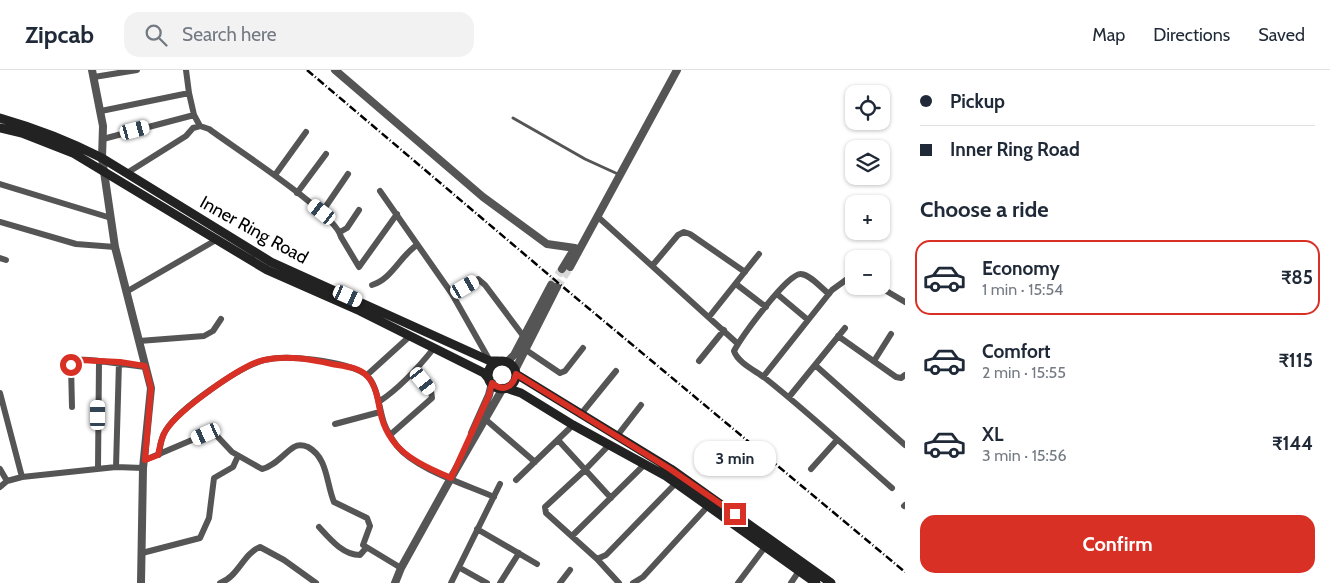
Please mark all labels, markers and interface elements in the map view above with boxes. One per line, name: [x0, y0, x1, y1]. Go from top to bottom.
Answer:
search box: [124, 12, 474, 57]
text: Zipcab: [25, 20, 94, 49]
icon: search: [142, 21, 170, 49]
text: Search here: [182, 23, 276, 46]
text: Map: [1092, 24, 1125, 46]
text: Directions: [1153, 24, 1230, 46]
text: Saved: [1258, 24, 1305, 46]
map controls: [845, 85, 890, 295]
button: locate: [845, 85, 890, 130]
text: Pickup: [950, 90, 1005, 113]
car: [118, 119, 151, 141]
text: Inner Ring Road: [950, 138, 1080, 161]
button: layers: [845, 140, 890, 185]
street label: Inner Ring Road: [196, 191, 312, 269]
button: +: [845, 195, 890, 240]
text: Choose a ride: [920, 196, 1049, 223]
car: [305, 197, 338, 227]
button: −: [845, 250, 890, 295]
icon: car: [922, 255, 967, 300]
text: Economy: [982, 257, 1060, 280]
text: ₹85: [1281, 266, 1313, 289]
car: [448, 273, 481, 301]
text: 1 min · 15:54: [982, 280, 1063, 299]
car: [331, 283, 364, 309]
icon: car: [922, 338, 967, 383]
text: Comfort: [982, 340, 1051, 363]
text: ₹115: [1278, 349, 1313, 372]
route start: [60, 354, 82, 376]
text: 2 min · 15:55: [982, 363, 1066, 382]
car: [407, 365, 438, 397]
car: [90, 400, 105, 430]
car: [189, 421, 222, 447]
icon: car: [922, 421, 967, 466]
text: XL: [982, 423, 1003, 446]
text: ₹144: [1272, 432, 1313, 455]
callout: 3 min: [694, 442, 776, 476]
text: 3 min · 15:56: [982, 446, 1067, 465]
text: 3 min: [716, 449, 754, 468]
route end: [724, 503, 746, 525]
button: Confirm: [920, 515, 1315, 573]

